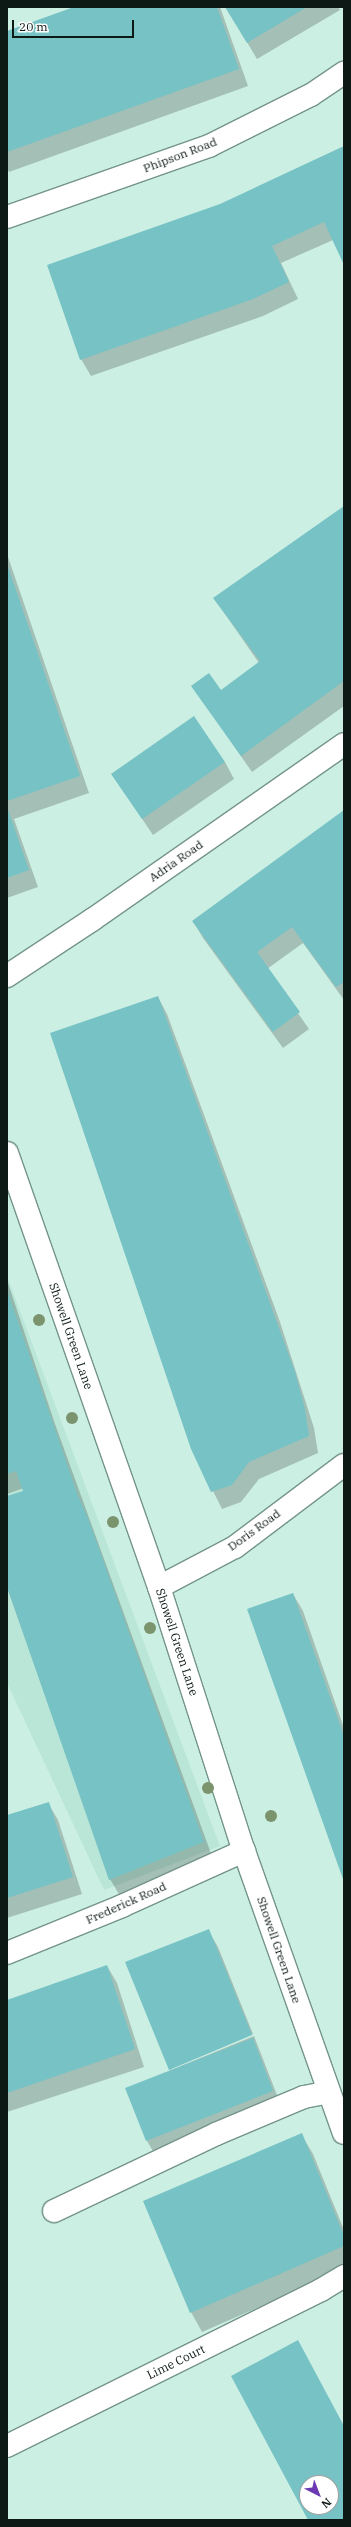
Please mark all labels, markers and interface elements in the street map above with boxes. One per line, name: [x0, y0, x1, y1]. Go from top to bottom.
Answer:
scale bar: [14, 12, 136, 38]
text: 20 m: [19, 19, 48, 34]
street label: Phipson Road: [141, 134, 219, 176]
street label: Adria Road: [146, 837, 206, 885]
street label: Showell Green Lane: [46, 1281, 96, 1391]
street label: Doris Road: [225, 1506, 283, 1554]
street label: Showell Green Lane: [153, 1587, 201, 1697]
street label: Frederick Road: [84, 1879, 168, 1927]
street label: Showell Green Lane: [254, 1895, 304, 2005]
street label: Lime Court: [144, 2342, 208, 2382]
north arrow: [299, 2475, 339, 2515]
text: N: [318, 2495, 334, 2511]

